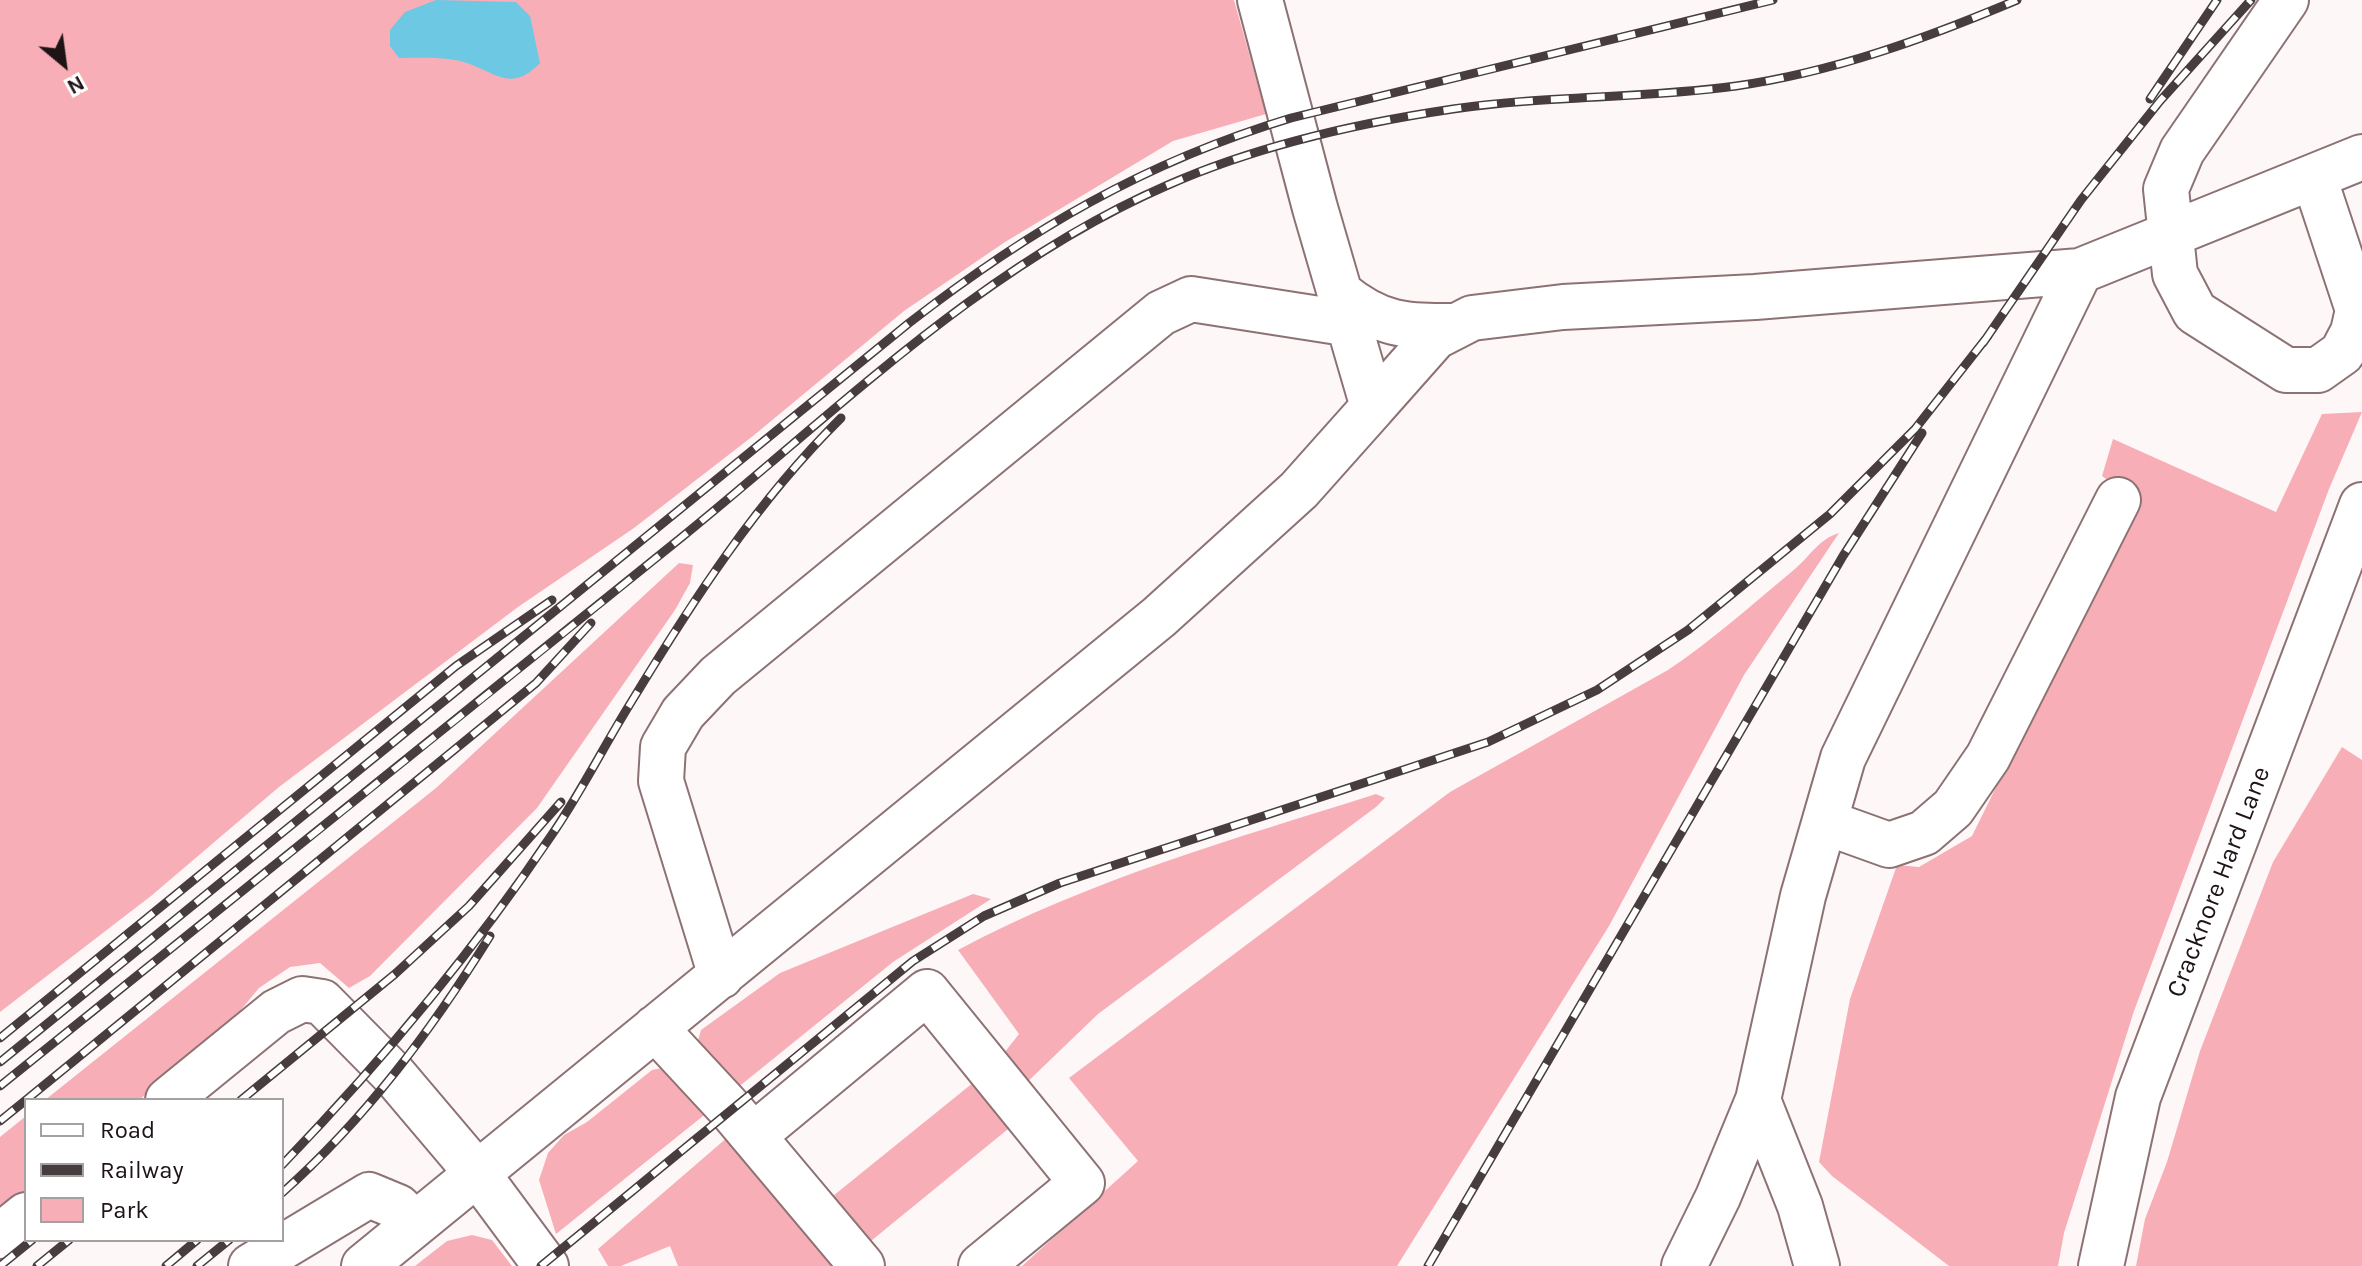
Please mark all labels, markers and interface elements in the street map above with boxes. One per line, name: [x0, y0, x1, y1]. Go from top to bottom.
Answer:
north arrow: [24, 24, 104, 104]
text: N: [62, 70, 89, 100]
street label: Cracknore Hard Lane: [2161, 762, 2277, 1002]
legend: [24, 1098, 284, 1242]
text: Road: [100, 1116, 155, 1144]
text: Railway: [100, 1156, 184, 1184]
text: Park: [100, 1196, 149, 1224]

